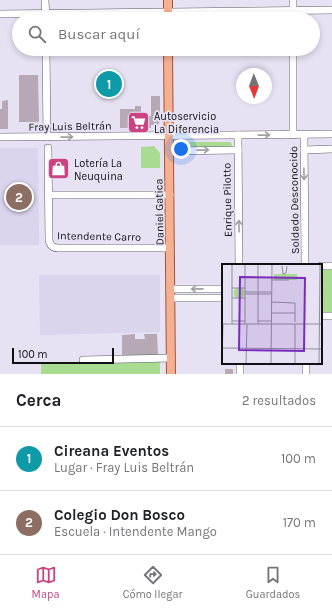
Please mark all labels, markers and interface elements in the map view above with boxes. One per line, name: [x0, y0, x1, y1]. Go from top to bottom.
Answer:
search box: [12, 12, 320, 56]
icon: search: [26, 23, 48, 45]
text: Buscar aquí: [58, 25, 140, 43]
north arrow: [236, 68, 272, 104]
pin: 1: [96, 69, 122, 99]
supermarket icon: Autoservicio La Diferencia: [125, 109, 151, 135]
place label: Autoservicio La Diferencia: [154, 110, 219, 136]
street label: Fray Luis Beltrán: [28, 119, 112, 134]
one-way arrow: [257, 131, 270, 139]
one-way arrow: [60, 133, 73, 141]
your location: [171, 139, 191, 159]
one-way arrow: [196, 146, 209, 154]
street label: Soldado Desconocido: [287, 146, 302, 254]
shop icon: Lotería La Neuquina: [46, 156, 72, 182]
place label: Lotería La Neuquina: [74, 157, 123, 183]
street label: Enrique Pilotto: [220, 163, 235, 237]
one-way arrow: [300, 167, 308, 180]
street label: Daniel Gatica: [152, 178, 167, 246]
pin: 2: [6, 182, 32, 212]
one-way arrow: [235, 220, 243, 233]
street label: Intendente Carro: [57, 229, 141, 244]
inset map: [222, 264, 322, 364]
one-way arrow: [191, 285, 204, 293]
scale bar: [12, 346, 114, 365]
text: 100 m: [18, 348, 48, 361]
text: Cerca: [16, 390, 61, 410]
text: 2 resultados: [242, 393, 316, 408]
text: Cireana Eventos: [54, 442, 169, 460]
text: 1: [27, 451, 31, 466]
text: 100 m: [281, 451, 316, 466]
text: Lugar · Fray Luis Beltrán: [54, 460, 194, 475]
text: Colegio Don Bosco: [54, 506, 185, 524]
text: 2: [25, 515, 33, 530]
text: 170 m: [283, 515, 316, 530]
text: Escuela · Intendente Mango: [54, 524, 217, 539]
tab: Mapa: [32, 564, 59, 601]
tab: Cómo llegar: [123, 564, 182, 601]
tab: Guardados: [246, 564, 300, 601]

